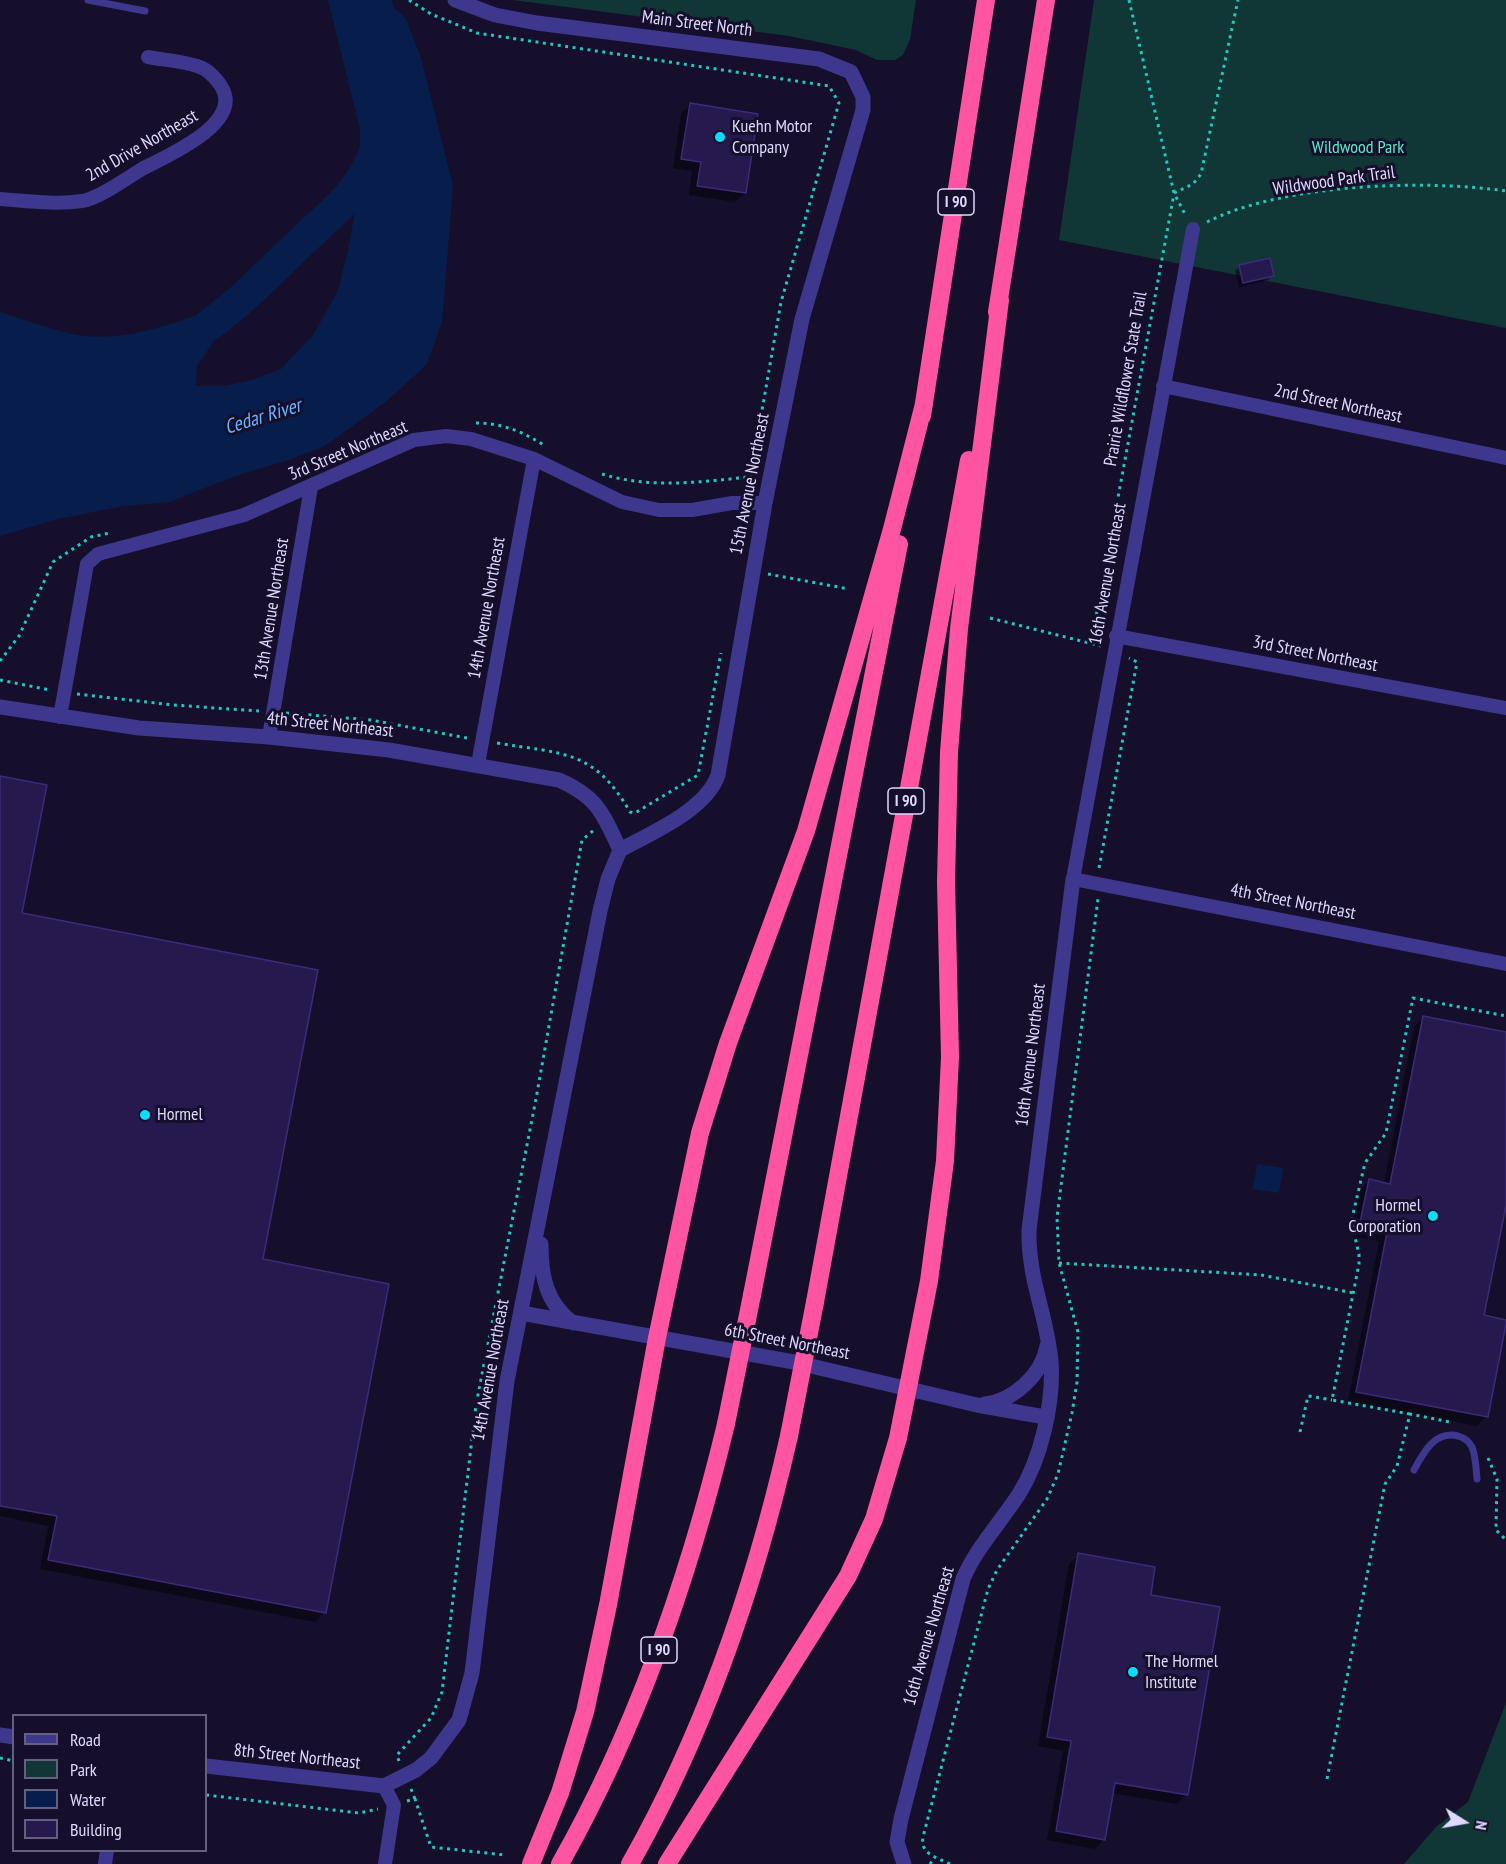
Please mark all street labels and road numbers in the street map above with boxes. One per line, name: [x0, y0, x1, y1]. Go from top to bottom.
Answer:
street label: Main Street North: [641, 7, 753, 41]
street label: 2nd Drive Northeast: [82, 105, 202, 187]
street label: Wildwood Park Trail: [1272, 162, 1396, 200]
road number: I 90: [938, 189, 974, 215]
street label: Prairie Wildflower State Trail: [1100, 290, 1152, 468]
street label: 2nd Street Northeast: [1272, 380, 1404, 428]
street label: 15th Avenue Northeast: [726, 411, 774, 557]
street label: 3rd Street Northeast: [285, 416, 411, 486]
street label: 16th Avenue Northeast: [1085, 501, 1131, 647]
street label: 14th Avenue Northeast: [464, 535, 510, 681]
street label: 13th Avenue Northeast: [250, 536, 294, 682]
street label: 3rd Street Northeast: [1251, 631, 1379, 677]
street label: 4th Street Northeast: [266, 708, 394, 742]
road number: I 90: [888, 788, 924, 814]
street label: 4th Street Northeast: [1228, 879, 1358, 925]
street label: 16th Avenue Northeast: [1012, 982, 1050, 1128]
street label: 14th Avenue Northeast: [468, 1297, 514, 1443]
street label: 6th Street Northeast: [722, 1319, 852, 1365]
street label: 16th Avenue Northeast: [899, 1564, 959, 1708]
road number: I 90: [641, 1637, 677, 1663]
street label: 8th Street Northeast: [233, 1740, 361, 1774]

